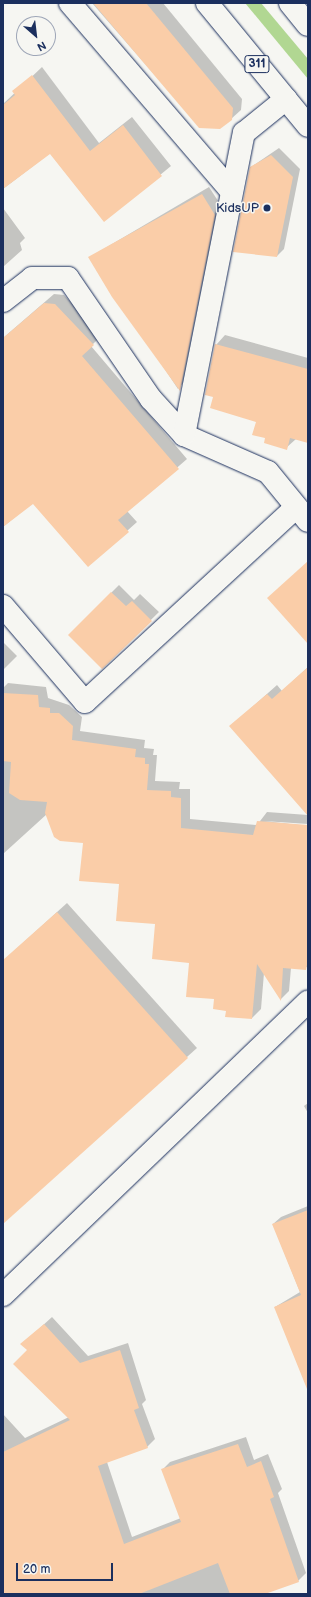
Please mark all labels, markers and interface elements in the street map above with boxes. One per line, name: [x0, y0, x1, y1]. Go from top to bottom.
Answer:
north arrow: [16, 16, 56, 56]
text: N: [35, 38, 48, 54]
road number: 311: [244, 54, 270, 74]
place label: KidsUP: [216, 200, 259, 216]
marker: KidsUP: [262, 203, 272, 213]
scale bar: [18, 1555, 115, 1581]
text: 20 m: [23, 1562, 50, 1577]

